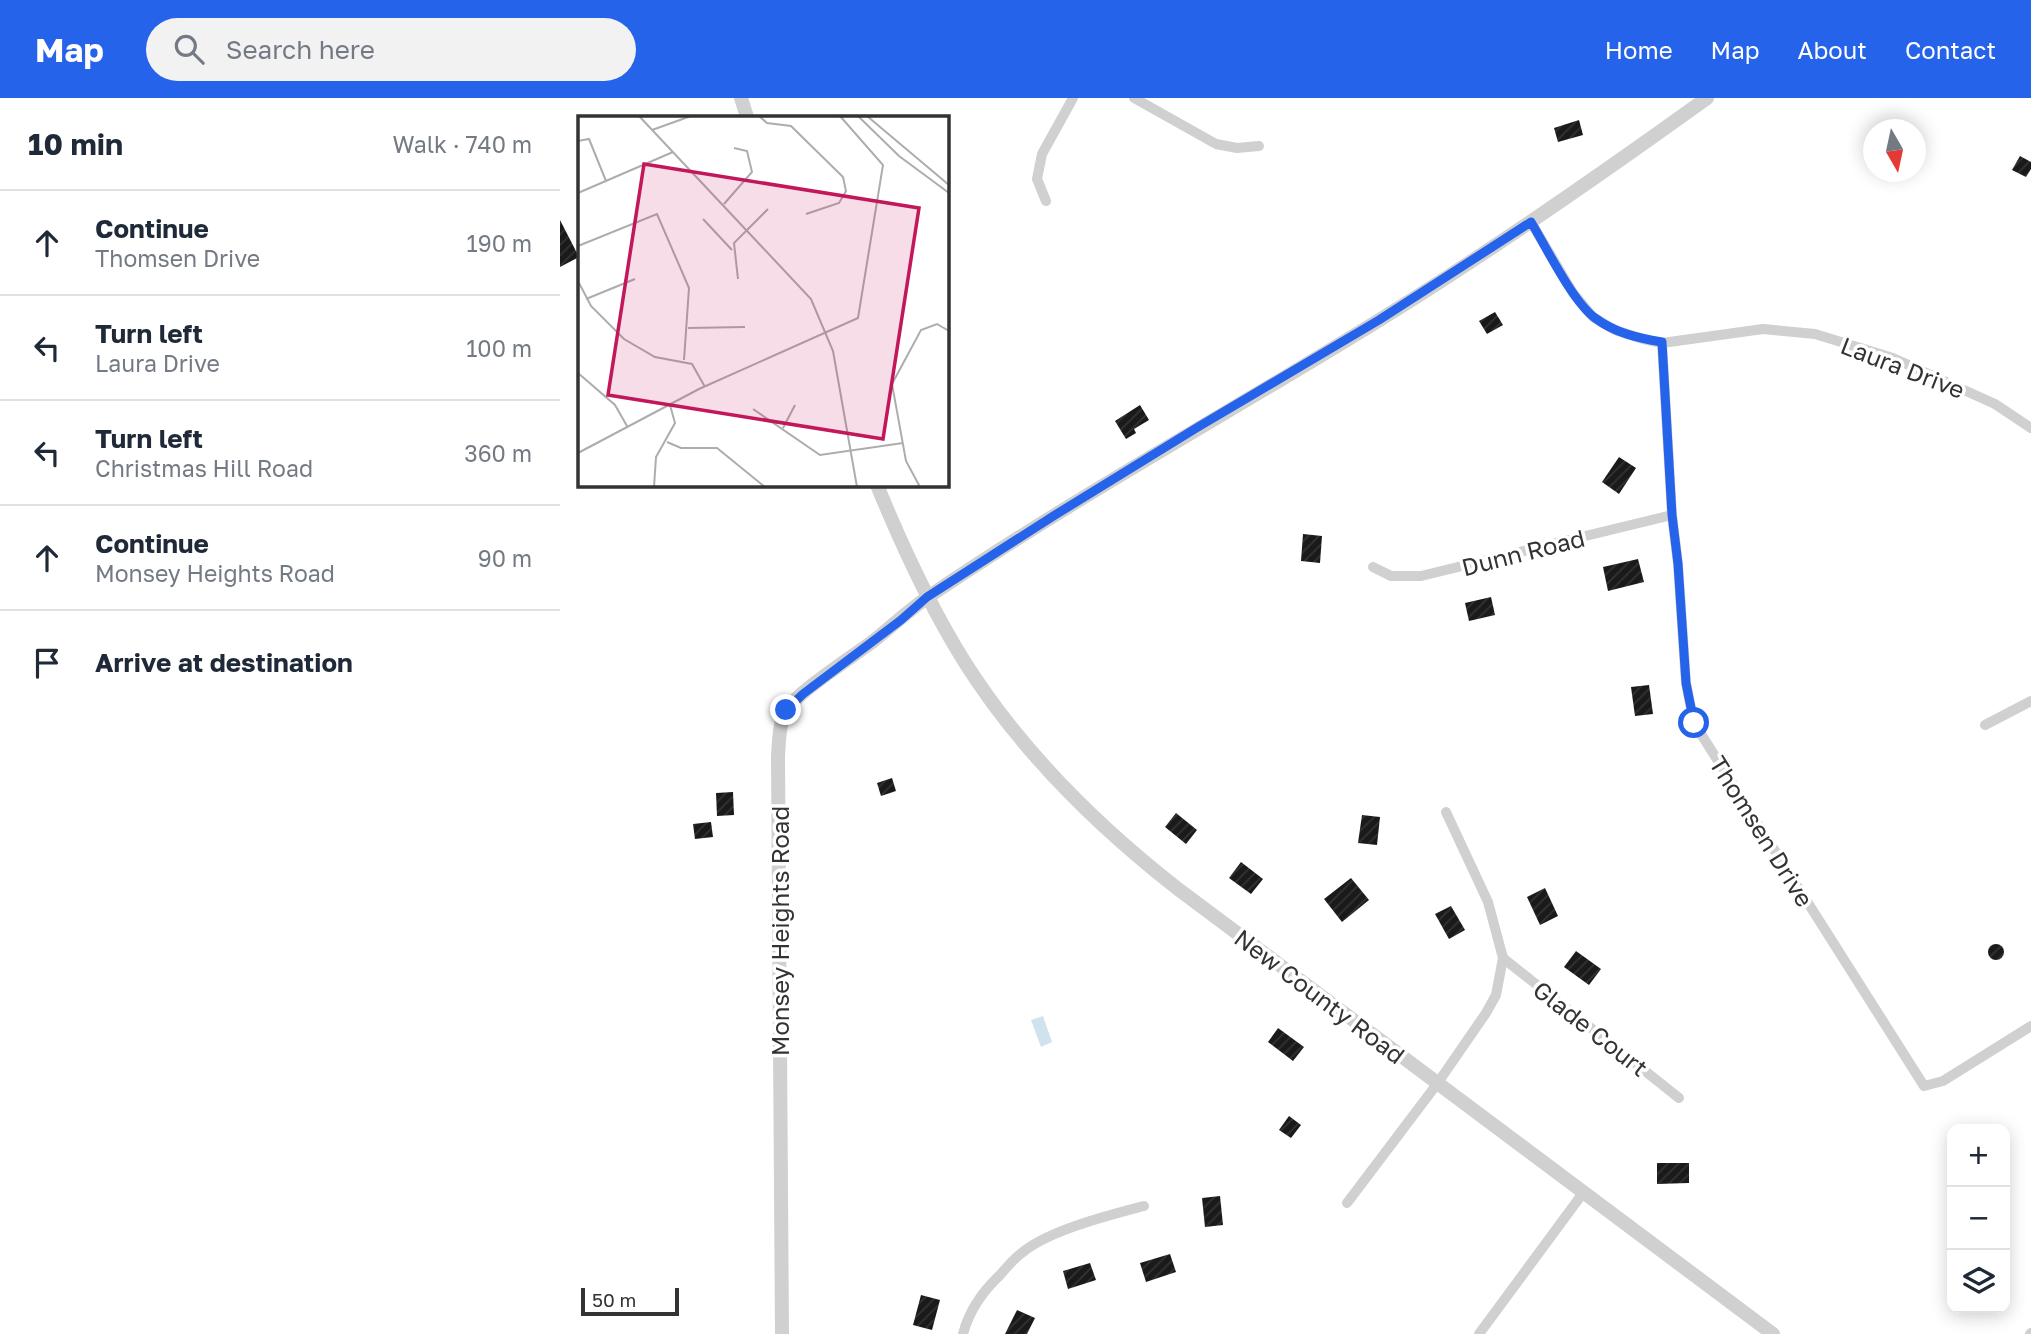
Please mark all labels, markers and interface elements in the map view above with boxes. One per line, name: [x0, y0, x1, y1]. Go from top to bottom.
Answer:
search box: [146, 18, 636, 81]
text: Map: [35, 30, 104, 69]
icon: search: [170, 30, 208, 68]
text: Search here: [226, 34, 375, 65]
text: Home: [1605, 35, 1673, 64]
text: Map: [1711, 35, 1760, 64]
text: About: [1798, 35, 1867, 64]
text: Contact: [1905, 35, 1996, 64]
inset map: [578, 116, 948, 486]
north arrow: [1863, 119, 1926, 182]
text: 10 min: [28, 126, 123, 162]
text: Walk · 740 m: [393, 130, 532, 158]
text: Continue: [95, 213, 209, 244]
icon: ahead: [28, 224, 66, 262]
text: 190 m: [467, 229, 532, 257]
text: Thomsen Drive: [95, 244, 260, 272]
text: Turn left: [95, 318, 203, 349]
icon: left: [28, 329, 66, 367]
street label: Laura Drive: [1837, 330, 1969, 404]
text: 100 m: [466, 334, 532, 362]
text: Laura Drive: [95, 349, 220, 377]
text: Turn left: [95, 423, 203, 454]
icon: left: [28, 434, 66, 472]
text: 360 m: [464, 439, 532, 467]
text: Christmas Hill Road: [95, 454, 313, 482]
street label: Dunn Road: [1459, 523, 1587, 581]
text: Continue: [95, 528, 209, 559]
icon: ahead: [28, 539, 66, 577]
text: 90 m: [478, 544, 532, 572]
text: Monsey Heights Road: [95, 559, 335, 587]
icon: arrive: [28, 644, 66, 682]
text: Arrive at destination: [95, 647, 353, 678]
route end: [770, 694, 801, 725]
route start: [1678, 707, 1709, 738]
street label: Thomsen Drive: [1704, 750, 1820, 912]
street label: Monsey Heights Road: [765, 806, 794, 1056]
street label: New County Road: [1229, 923, 1411, 1069]
street label: Glade Court: [1528, 974, 1654, 1082]
map controls: [1947, 1124, 2010, 1313]
button: +: [1947, 1124, 2010, 1187]
button: −: [1947, 1187, 2010, 1250]
button: layers: [1947, 1250, 2010, 1313]
scale bar: [581, 1285, 679, 1317]
text: 50 m: [592, 1288, 636, 1311]

